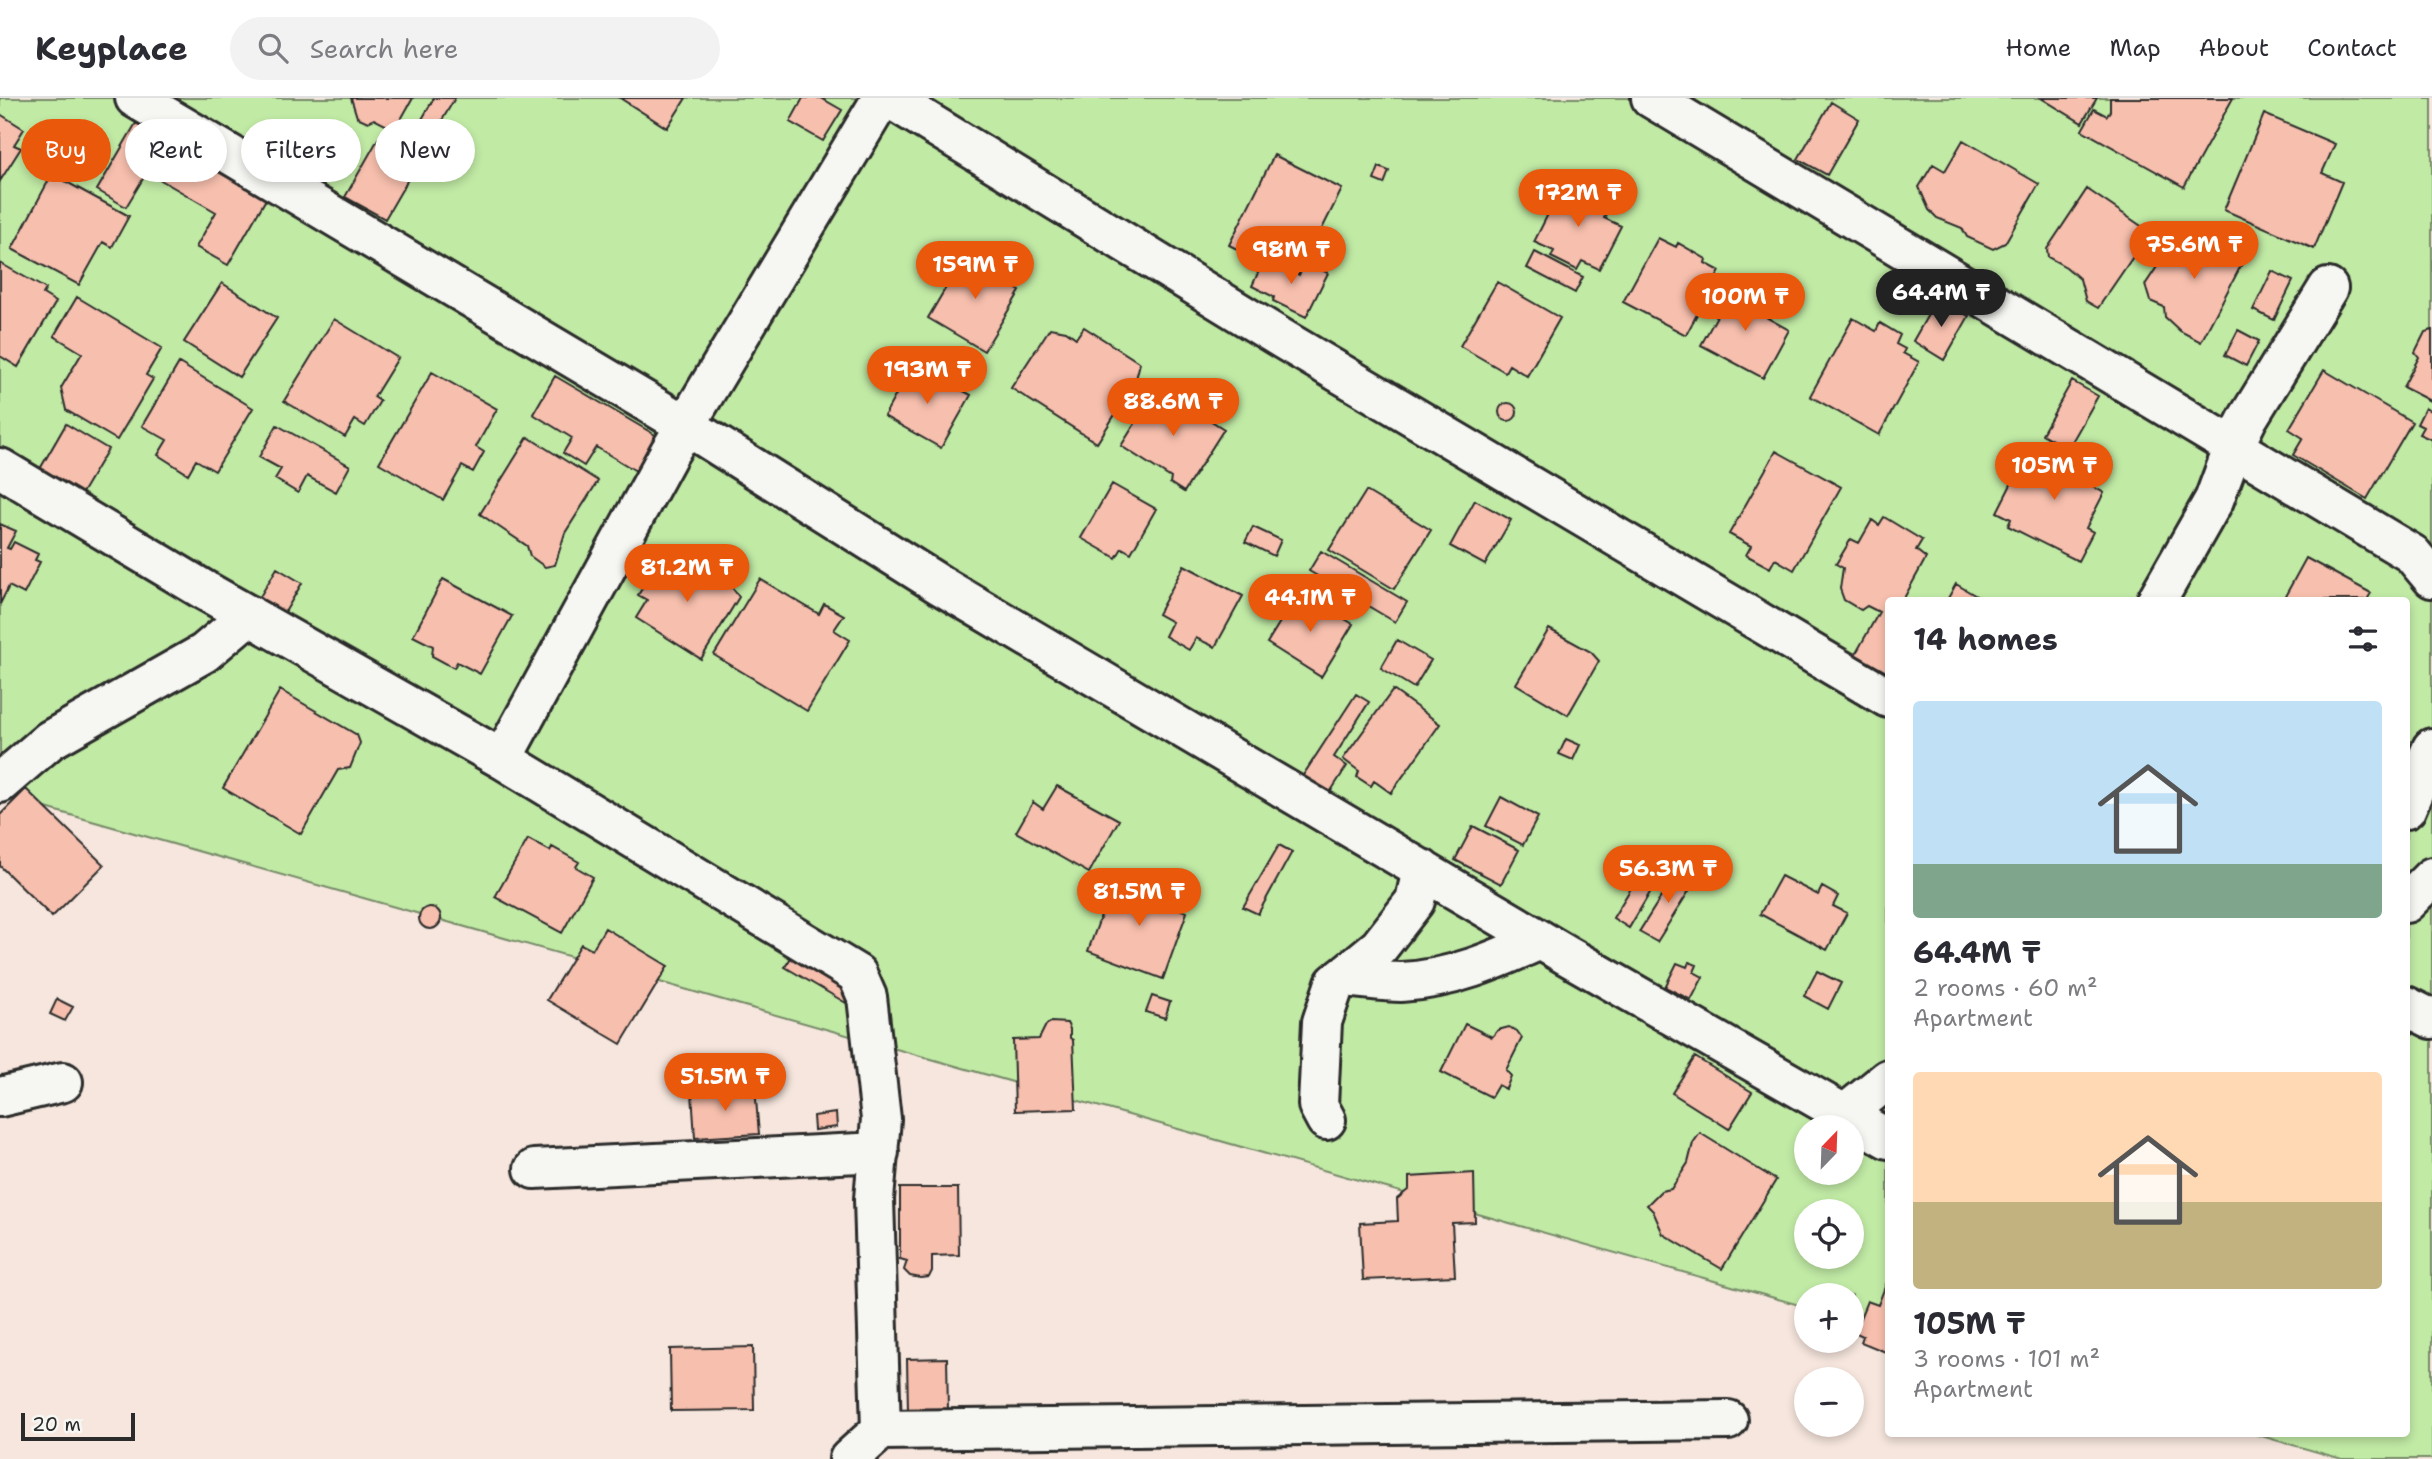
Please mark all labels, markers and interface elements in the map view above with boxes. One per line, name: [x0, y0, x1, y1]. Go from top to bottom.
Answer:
search box: [230, 17, 720, 80]
text: Keyplace: [35, 26, 188, 71]
icon: search: [254, 29, 292, 67]
text: Search here: [310, 31, 458, 66]
text: Home: [2005, 32, 2071, 64]
text: Map: [2109, 32, 2161, 64]
text: About: [2199, 32, 2269, 64]
text: Contact: [2307, 32, 2397, 64]
chip: Buy: [21, 119, 111, 182]
chip: Rent: [125, 119, 227, 182]
chip: Filters: [241, 119, 361, 182]
chip: New: [375, 119, 475, 182]
pin: 172M ₸: [1521, 170, 1635, 229]
text: 172M ₸: [1535, 177, 1621, 207]
pin: 75.6M ₸: [2129, 222, 2259, 281]
pin: 98M ₸: [1242, 226, 1340, 286]
text: 75.6M ₸: [2145, 229, 2243, 259]
text: 98M ₸: [1252, 234, 1330, 264]
pin: 159M ₸: [918, 242, 1032, 301]
text: 159M ₸: [932, 249, 1018, 279]
pin: 64.4M ₸: [1876, 270, 2006, 329]
pin: 100M ₸: [1688, 274, 1802, 333]
text: 64.4M ₸: [1892, 277, 1990, 307]
text: 100M ₸: [1701, 281, 1789, 311]
pin: 193M ₸: [870, 346, 984, 406]
text: 193M ₸: [883, 354, 971, 384]
pin: 88.6M ₸: [1108, 378, 1238, 438]
text: 88.6M ₸: [1123, 386, 1223, 416]
pin: 105M ₸: [1997, 442, 2111, 502]
text: 105M ₸: [2011, 450, 2097, 480]
pin: 81.2M ₸: [622, 545, 752, 604]
text: 81.2M ₸: [640, 552, 734, 582]
pin: 44.1M ₸: [1245, 574, 1375, 634]
text: 44.1M ₸: [1264, 582, 1356, 612]
text: 14 homes: [1913, 619, 2058, 660]
icon: filters: [2344, 620, 2382, 658]
icon: home: [2085, 746, 2211, 872]
pin: 56.3M ₸: [1603, 846, 1733, 905]
text: 56.3M ₸: [1619, 853, 1717, 883]
pin: 81.5M ₸: [1074, 868, 1204, 928]
text: 81.5M ₸: [1093, 876, 1185, 906]
text: 64.4M ₸: [1913, 932, 2041, 973]
text: 2 rooms · 60 m²: [1913, 973, 2098, 1003]
text: Apartment: [1913, 1003, 2033, 1033]
pin: 51.5M ₸: [660, 1054, 790, 1113]
text: 51.5M ₸: [680, 1061, 770, 1091]
north arrow: [1794, 1115, 1864, 1185]
map controls: [1794, 1115, 1864, 1437]
icon: home: [2085, 1117, 2211, 1243]
button: locate: [1794, 1199, 1864, 1269]
button: +: [1794, 1283, 1864, 1353]
text: 105M ₸: [1913, 1303, 2025, 1344]
text: 3 rooms · 101 m²: [1913, 1344, 2100, 1374]
button: −: [1794, 1367, 1864, 1437]
text: Apartment: [1913, 1374, 2033, 1404]
scale bar: [21, 1410, 135, 1442]
text: 20 m: [32, 1412, 81, 1437]

